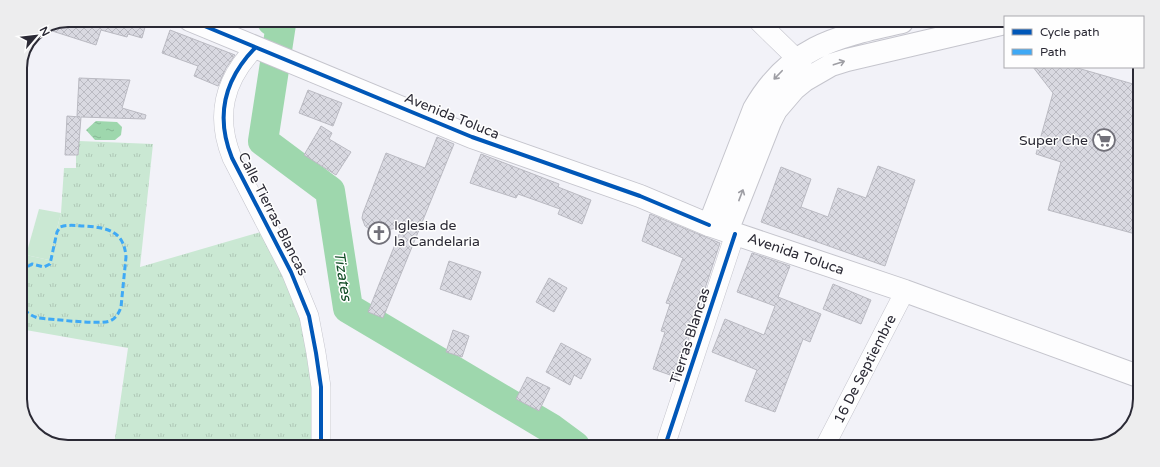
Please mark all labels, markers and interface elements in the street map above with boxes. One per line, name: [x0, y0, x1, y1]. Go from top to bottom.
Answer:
north arrow: [16, 16, 56, 56]
legend: [1004, 16, 1144, 68]
text: N: [37, 25, 52, 38]
text: Cycle path: [1040, 25, 1099, 39]
text: Path: [1040, 45, 1066, 59]
one-way arrow: [832, 59, 845, 66]
one-way arrow: [774, 70, 783, 80]
street label: Avenida Toluca: [402, 89, 502, 143]
supermarket icon: Super Che: [1091, 127, 1117, 153]
place label: Super Che: [1019, 132, 1088, 149]
street label: Calle Tierras Blancas: [234, 149, 312, 279]
one-way arrow: [738, 189, 746, 201]
place label: Iglesia de la Candelaria: [394, 217, 480, 250]
church icon: Iglesia de la Candelaria: [366, 220, 392, 246]
street label: Avenida Toluca: [745, 230, 847, 278]
water label: Tizates: [330, 250, 356, 304]
street label: Tierras Blancas: [666, 285, 714, 386]
street label: 16 De Septiembre: [830, 312, 900, 426]

